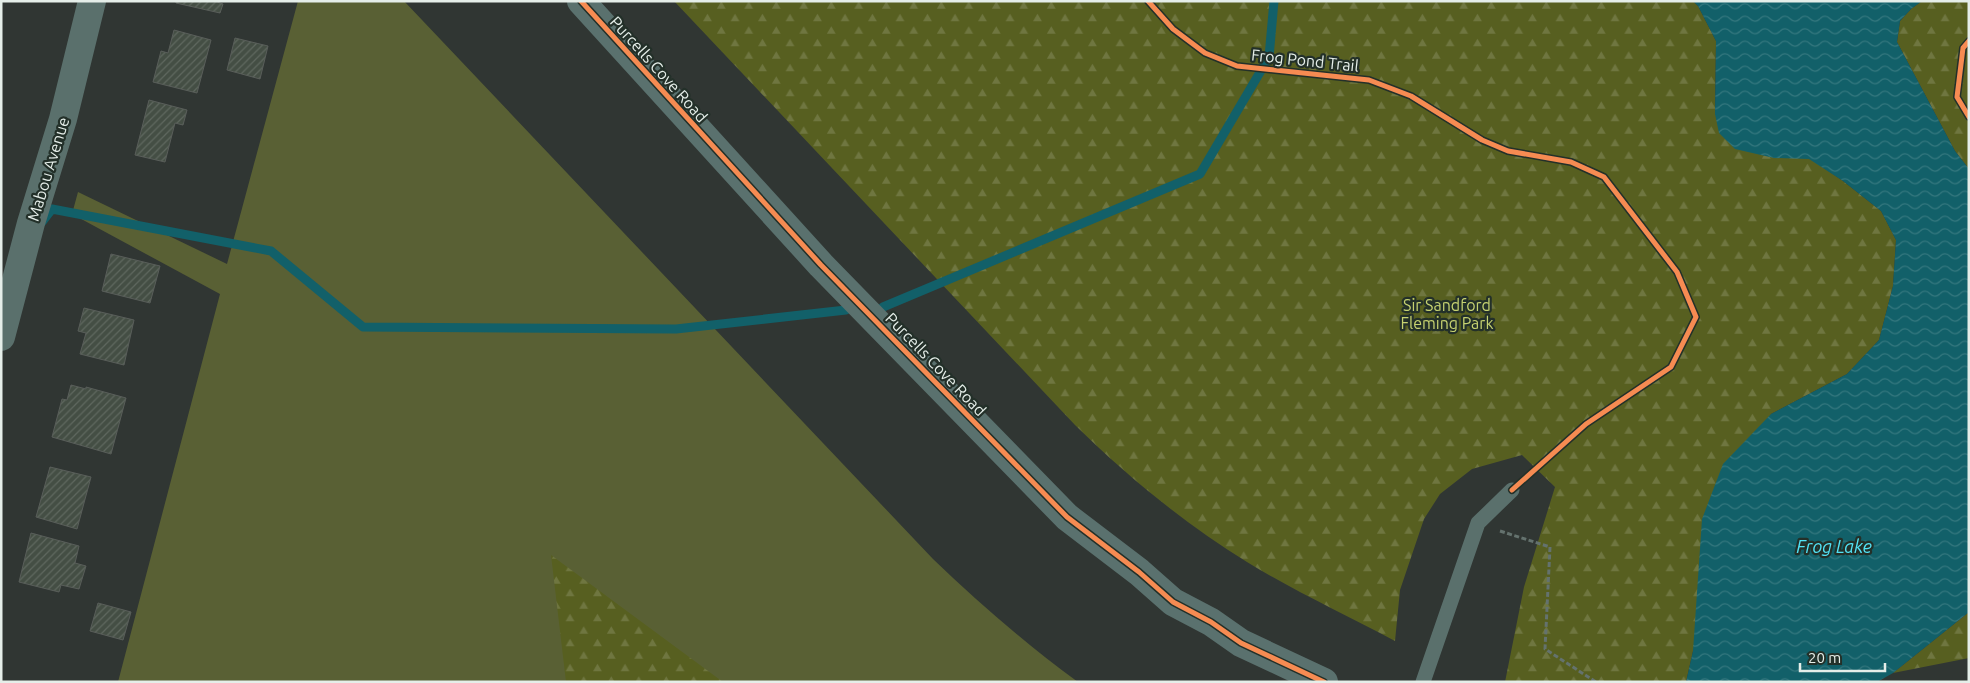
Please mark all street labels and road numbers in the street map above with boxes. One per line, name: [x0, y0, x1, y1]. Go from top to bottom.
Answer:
street label: Purcells Cove Road: [607, 12, 711, 126]
street label: Frog Pond Trail: [1250, 45, 1360, 75]
street label: Mabou Avenue: [24, 115, 72, 223]
street label: Purcells Cove Road: [882, 309, 990, 419]

